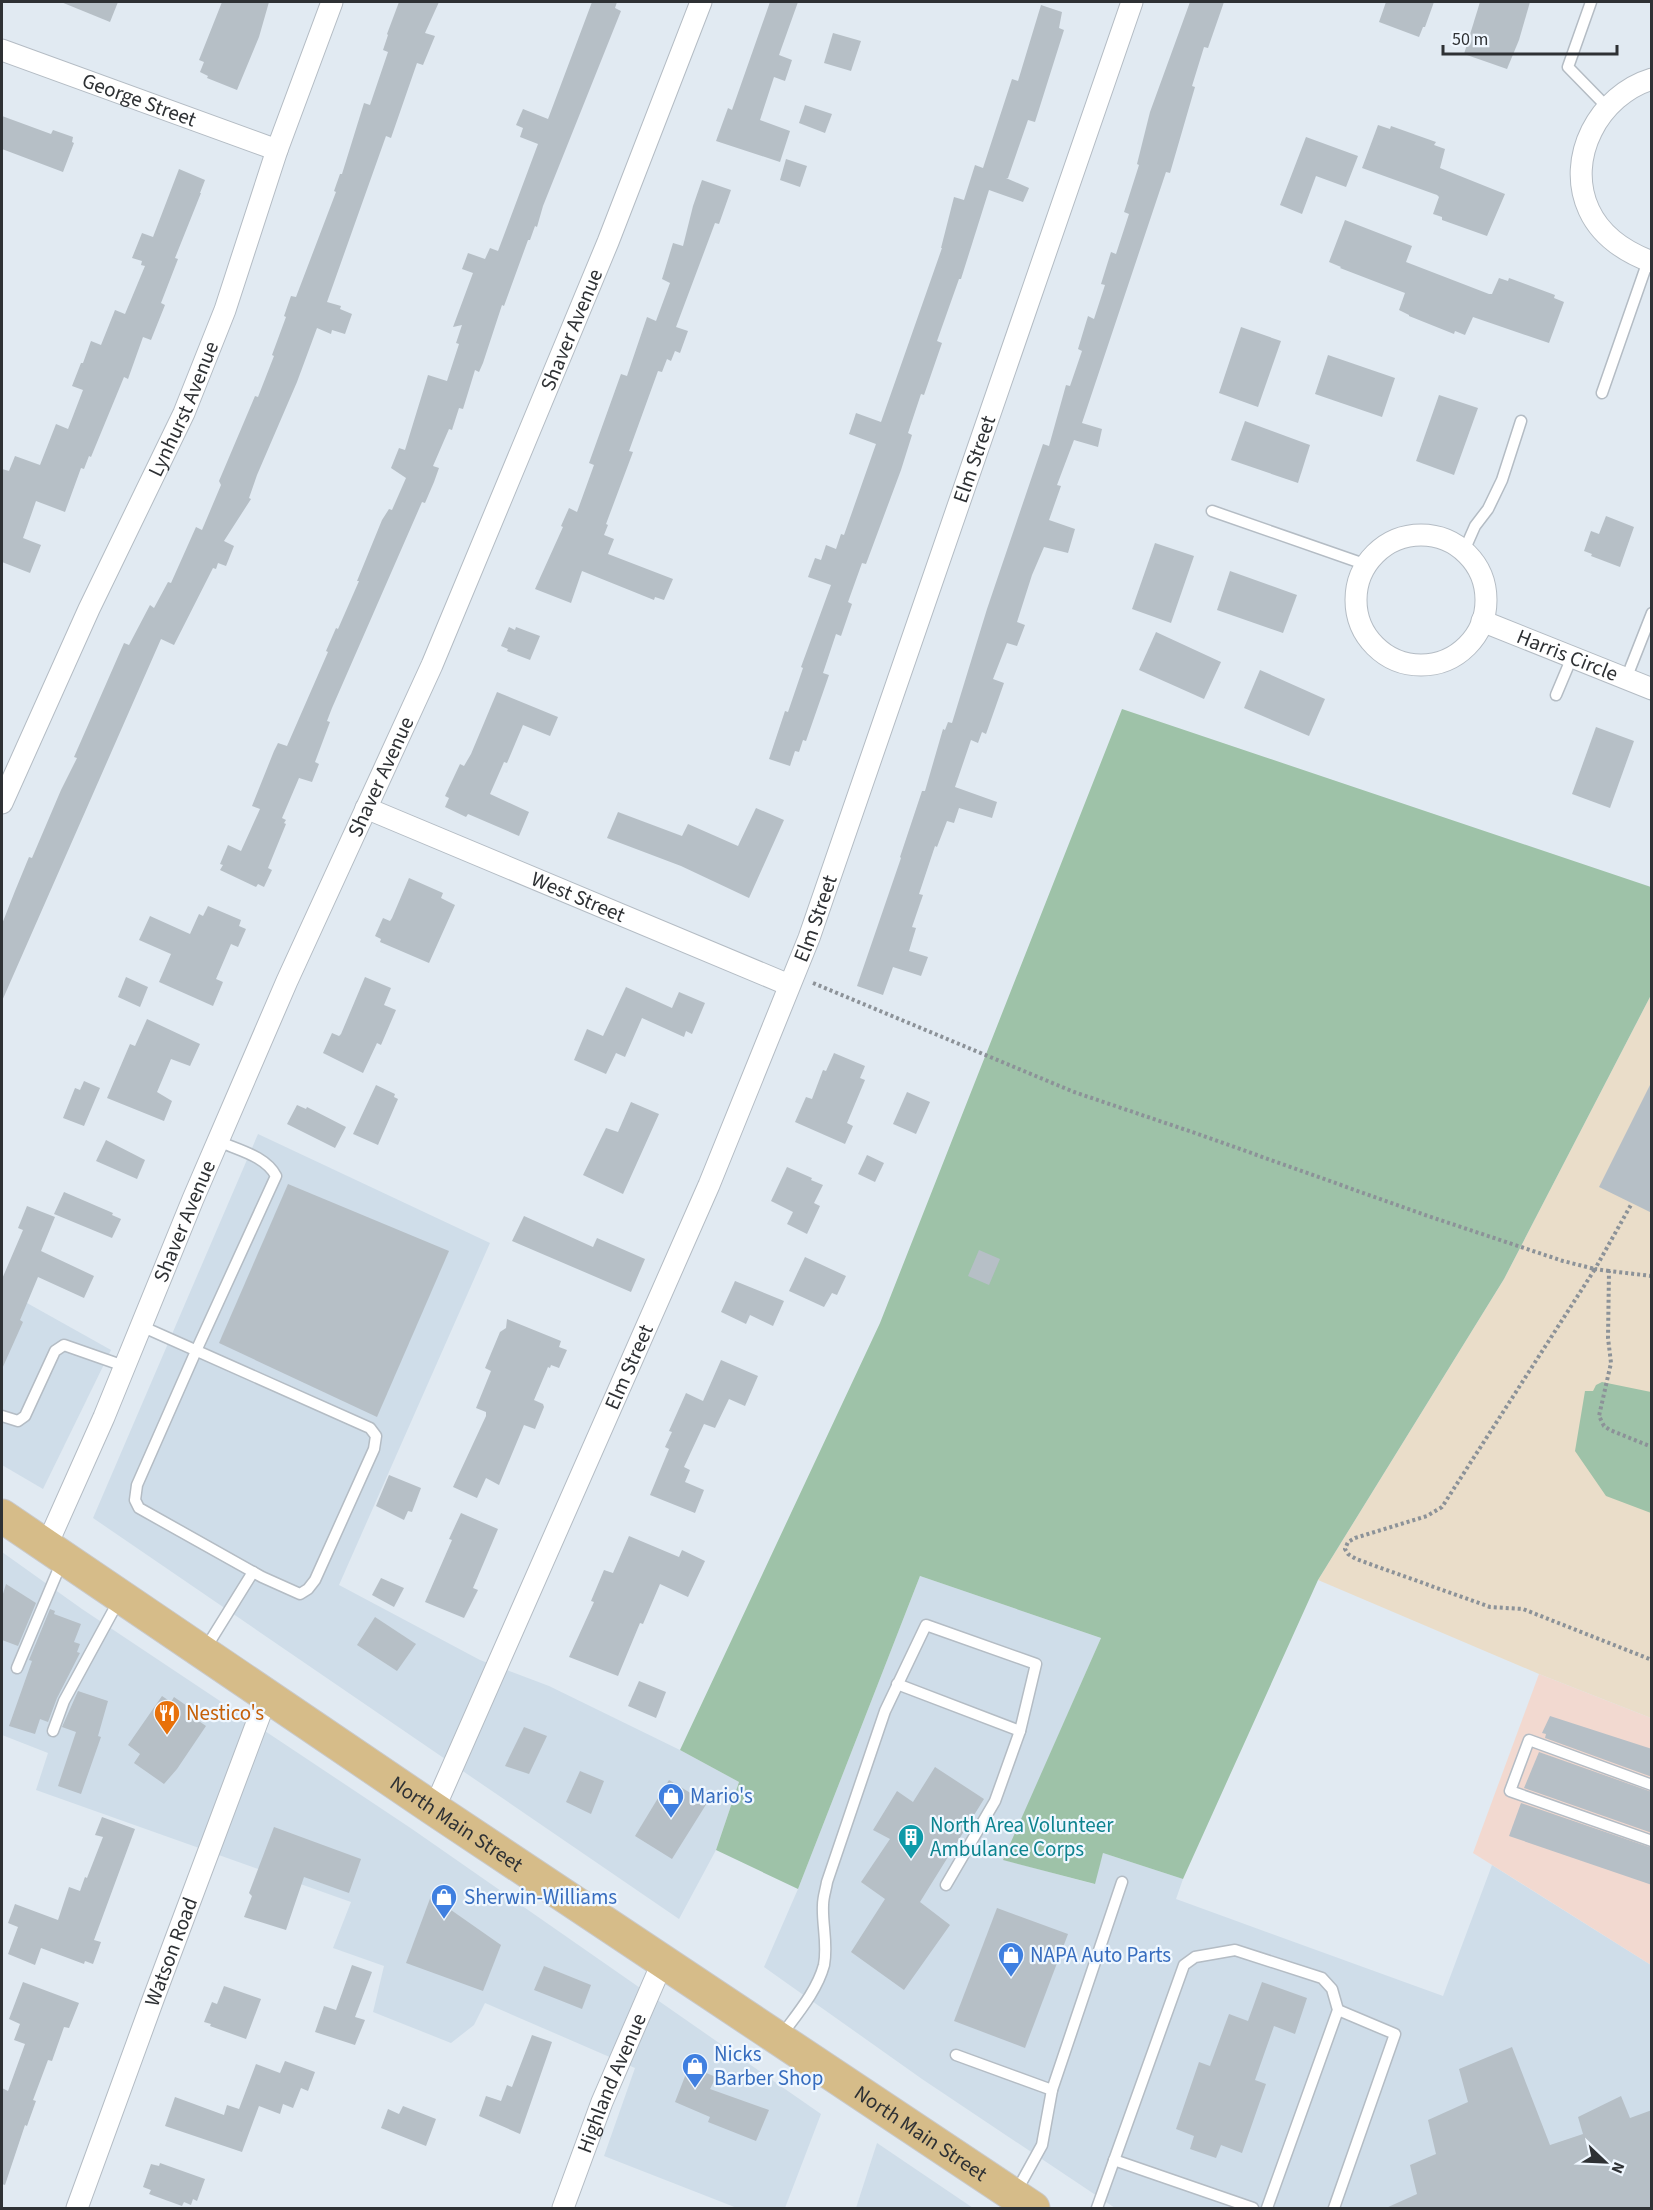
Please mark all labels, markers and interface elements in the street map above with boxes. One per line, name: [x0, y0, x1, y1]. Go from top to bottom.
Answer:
scale bar: [1443, 18, 1617, 56]
text: 50 m: [1452, 27, 1488, 52]
street label: George Street: [78, 65, 200, 134]
street label: Shaver Avenue: [533, 264, 610, 395]
street label: Lynhurst Avenue: [140, 337, 226, 482]
street label: Elm Street: [945, 411, 1003, 507]
street label: Harris Circle: [1512, 621, 1623, 689]
street label: Shaver Avenue: [340, 712, 421, 842]
street label: West Street: [527, 864, 630, 930]
street label: Elm Street: [786, 871, 845, 967]
street label: Shaver Avenue: [146, 1155, 223, 1287]
street label: Elm Street: [597, 1319, 661, 1415]
restaurant icon: Nestico's: [152, 1698, 182, 1736]
place label: Nestico's: [186, 1698, 264, 1728]
street label: North Main Street: [384, 1768, 529, 1879]
shop icon: Mario's: [656, 1781, 686, 1819]
place label: Mario's: [690, 1781, 753, 1811]
place label: North Area Volunteer Ambulance Corps: [930, 1810, 1114, 1864]
building icon: North Area Volunteer Ambulance Corps: [896, 1822, 926, 1860]
shop icon: Sherwin-Williams: [429, 1882, 459, 1920]
place label: Sherwin-Williams: [464, 1882, 617, 1912]
street label: Watson Road: [137, 1893, 205, 2010]
shop icon: NAPA Auto Parts: [996, 1940, 1026, 1978]
place label: NAPA Auto Parts: [1030, 1940, 1171, 1970]
street label: Highland Avenue: [569, 2008, 654, 2157]
place label: Nicks Barber Shop: [714, 2039, 823, 2093]
shop icon: Nicks Barber Shop: [680, 2051, 710, 2089]
street label: North Main Street: [848, 2078, 993, 2189]
north arrow: [1575, 2132, 1635, 2192]
text: N: [1606, 2158, 1630, 2177]

